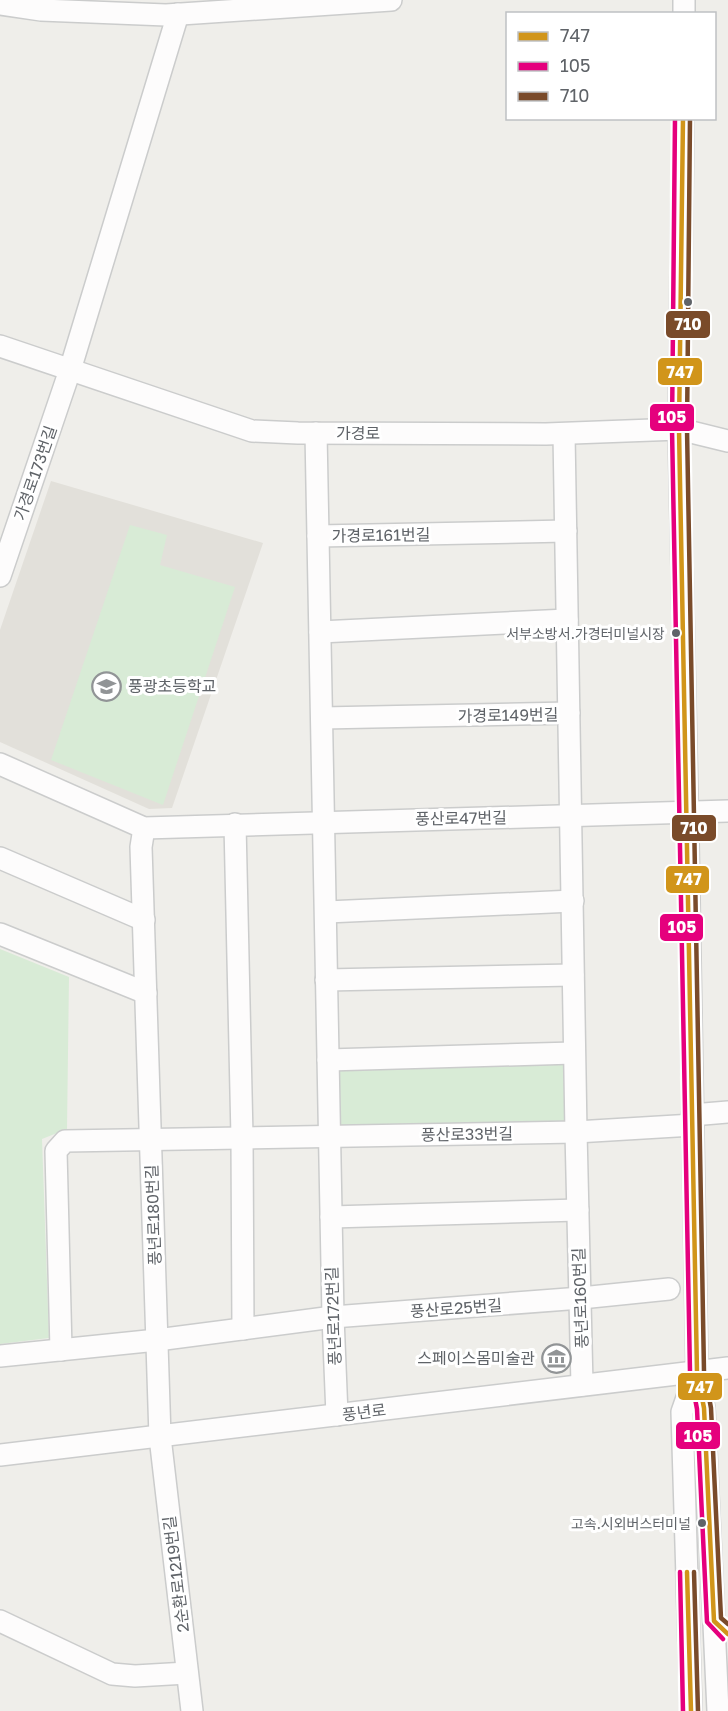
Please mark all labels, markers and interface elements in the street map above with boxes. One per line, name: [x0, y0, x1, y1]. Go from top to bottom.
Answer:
legend: [506, 12, 716, 120]
text: 747: [560, 24, 590, 46]
text: 105: [560, 54, 590, 76]
text: 710: [560, 84, 589, 106]
unlabelled marker: [682, 296, 694, 308]
line badge: 710: [665, 310, 711, 339]
text: 710: [674, 314, 702, 334]
line badge: 747: [657, 357, 703, 386]
text: 747: [666, 362, 694, 382]
line badge: 105: [649, 403, 695, 432]
text: 105: [658, 407, 686, 427]
street label: 가경로173번길: [9, 423, 61, 523]
street label: 가경로: [336, 423, 380, 443]
street label: 가경로161번길: [331, 524, 431, 546]
place label: 서부소방서.가경터미널시장: [506, 625, 665, 642]
marker: 서부소방서.가경터미널시장: [670, 627, 682, 639]
school or university icon: 풍광초등학교: [91, 670, 123, 702]
place label: 풍광초등학교: [128, 676, 216, 696]
street label: 가경로149번길: [457, 704, 559, 726]
street label: 풍산로47번길: [415, 807, 507, 829]
line badge: 710: [671, 814, 717, 842]
text: 710: [680, 818, 708, 838]
line badge: 747: [665, 865, 710, 894]
text: 747: [674, 869, 702, 889]
line badge: 105: [659, 913, 704, 942]
text: 105: [668, 917, 696, 937]
street label: 풍산로33번길: [421, 1123, 513, 1145]
street label: 풍년로180번길: [141, 1164, 165, 1266]
street label: 풍년로160번길: [568, 1247, 592, 1349]
street label: 풍년로172번길: [321, 1266, 345, 1366]
street label: 풍산로25번길: [409, 1295, 503, 1321]
museum icon: 스페이스몸미술관: [540, 1342, 572, 1374]
place label: 스페이스몸미술관: [417, 1348, 535, 1368]
line badge: 747: [677, 1372, 723, 1401]
text: 747: [686, 1377, 714, 1397]
street label: 풍년로: [341, 1399, 387, 1425]
line badge: 105: [675, 1421, 721, 1450]
text: 105: [684, 1426, 712, 1446]
street label: 2순환로1219번길: [159, 1515, 193, 1633]
place label: 고속.시외버스터미널: [571, 1515, 691, 1532]
marker: 고속.시외버스터미널: [696, 1517, 708, 1529]

